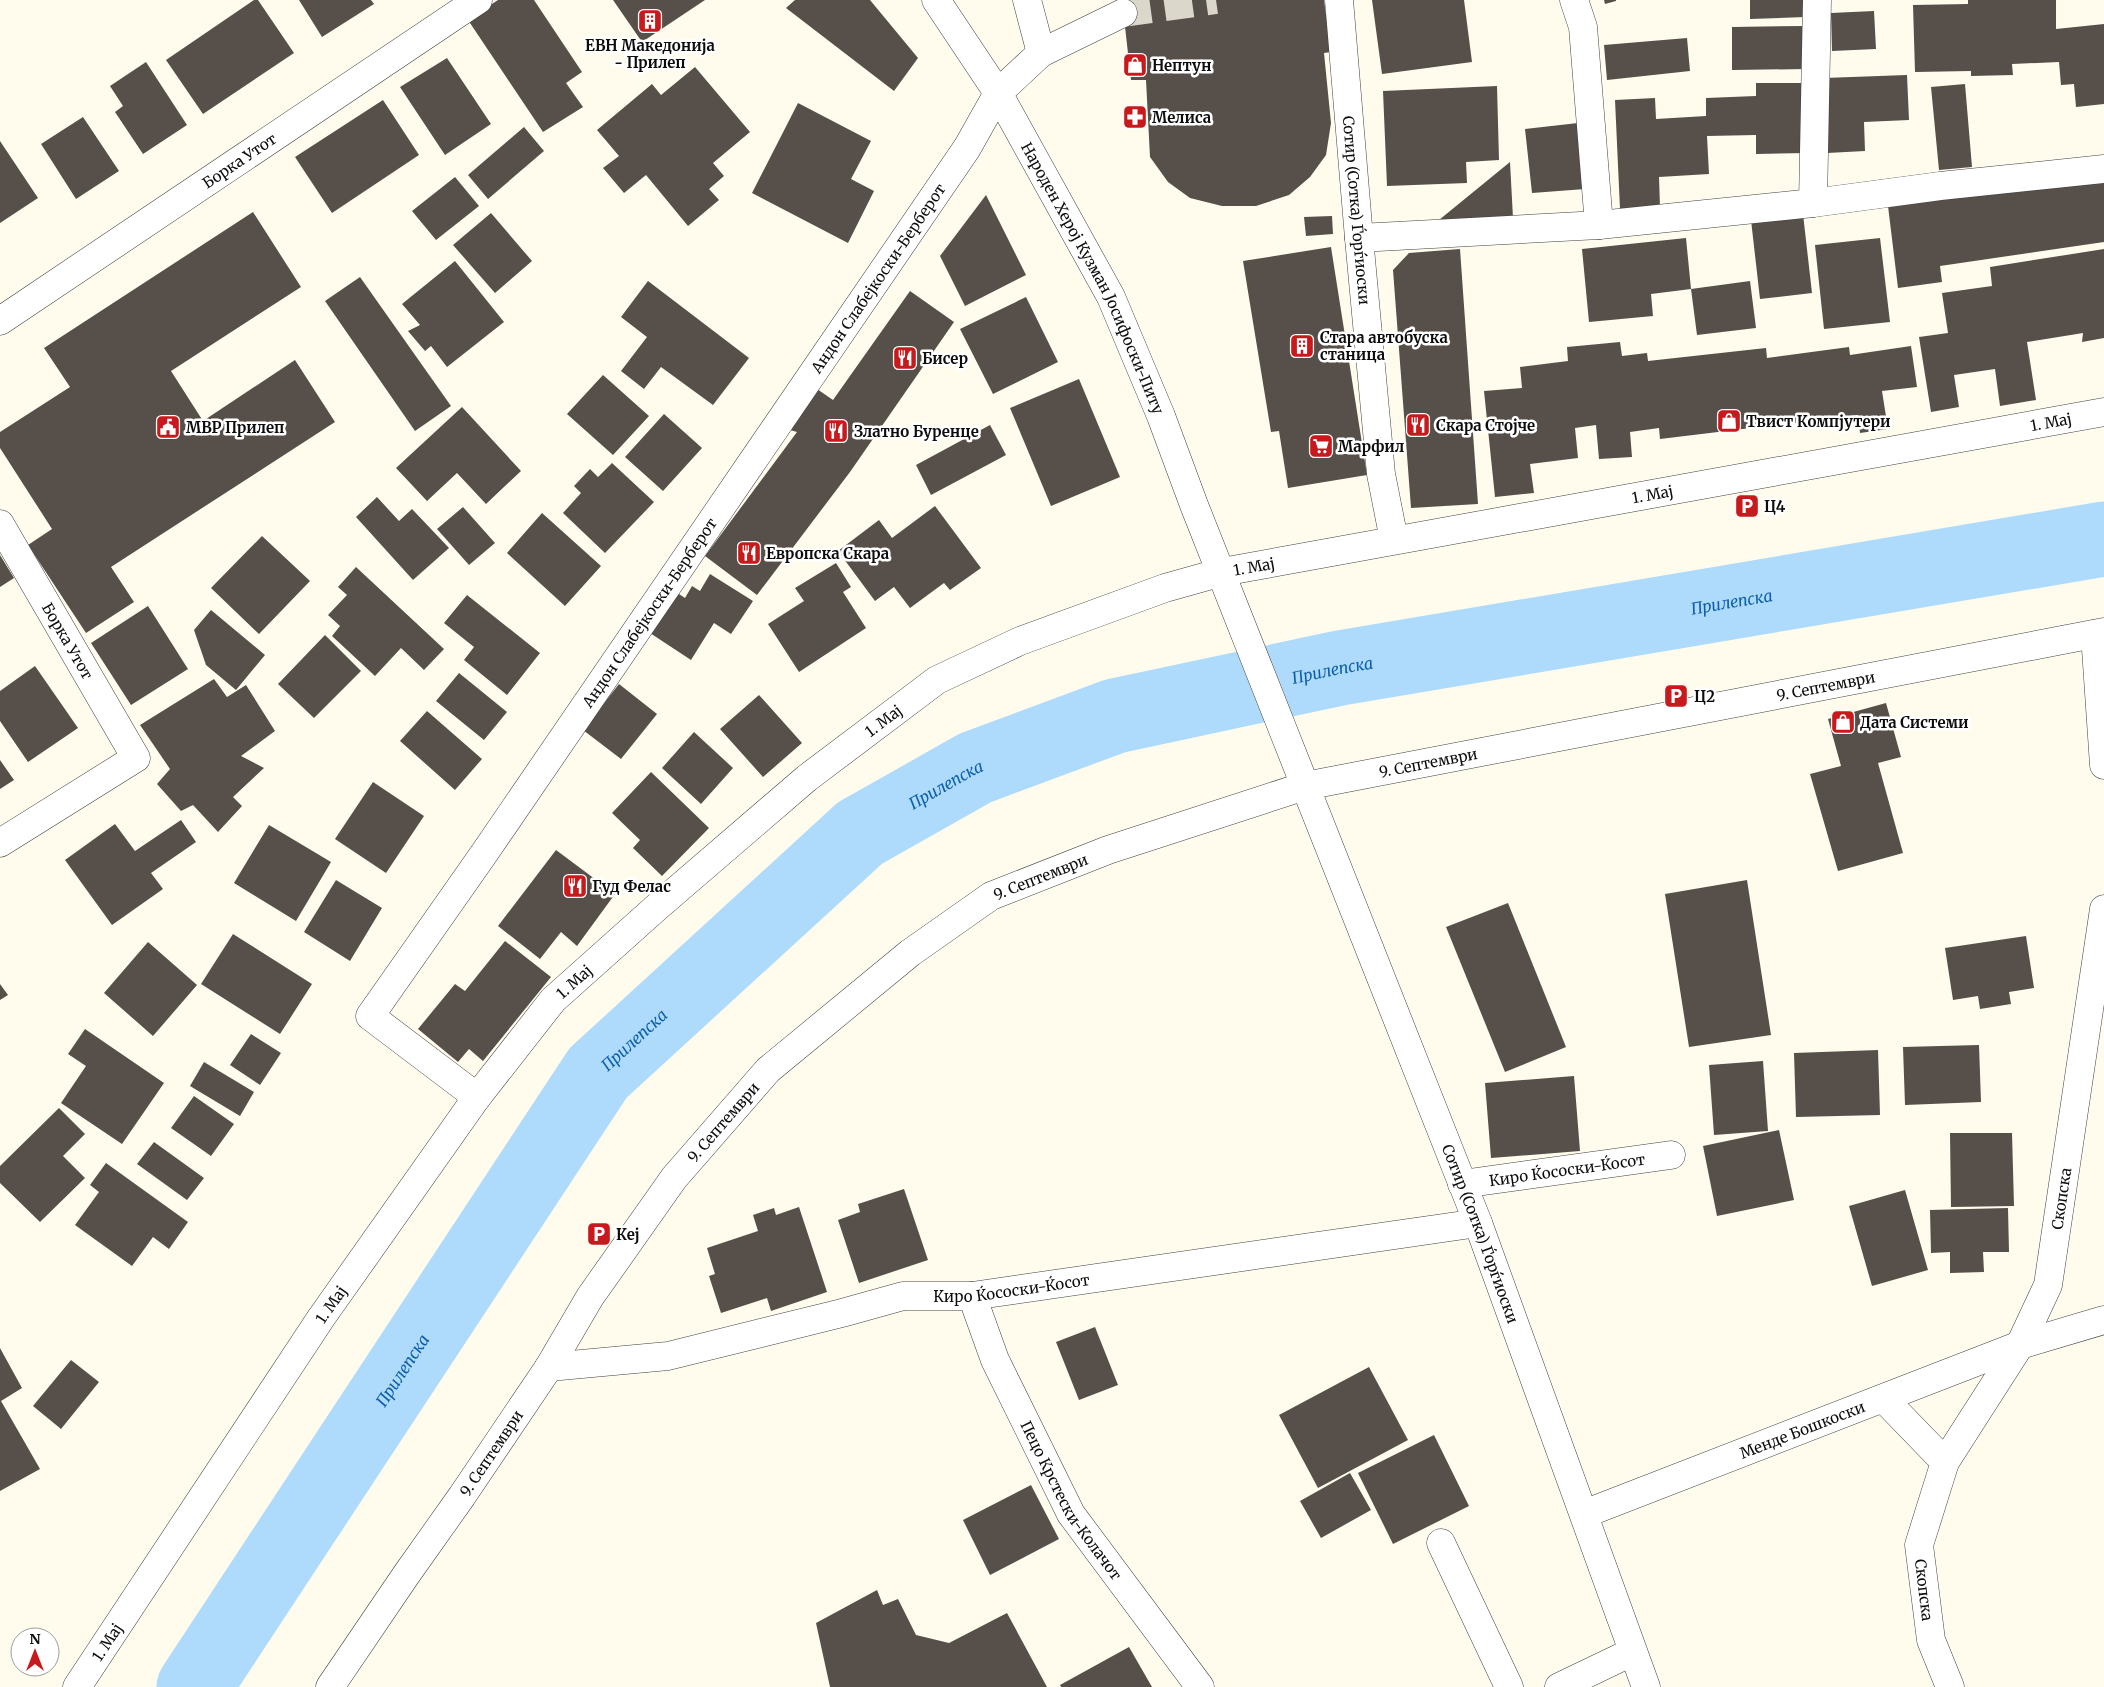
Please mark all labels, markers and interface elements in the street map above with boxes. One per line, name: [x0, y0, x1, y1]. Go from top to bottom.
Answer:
building icon: ЕВН Македонија - Прилеп: [637, 8, 663, 34]
place label: ЕВН Македонија - Прилеп: [585, 36, 715, 72]
shop icon: Нептун: [1122, 52, 1148, 78]
place label: Нептун: [1152, 56, 1212, 75]
pharmacy icon: Мелиса: [1122, 104, 1148, 130]
place label: Мелиса: [1152, 108, 1212, 127]
street label: Сотир (Сотка) Ѓорѓиоски: [1339, 115, 1375, 306]
street label: Борка Утот: [198, 129, 280, 192]
street label: Народен Херој Кузман Јосифоски-Питу: [1018, 139, 1169, 417]
street label: Андон Слабејкоски-Берберот: [806, 180, 949, 377]
place label: Стара автобуска станица: [1320, 328, 1448, 364]
building icon: Стара автобуска станица: [1289, 333, 1315, 359]
restaurant icon: Бисер: [892, 345, 918, 371]
place label: Бисер: [922, 349, 968, 368]
shop icon: Твист Компјутери: [1716, 408, 1742, 434]
street label: 1. Мај: [2029, 409, 2073, 435]
restaurant icon: Скара Стојче: [1405, 412, 1431, 438]
place label: Твист Компјутери: [1746, 412, 1891, 431]
public building icon: МВР Прилеп: [155, 414, 181, 440]
place label: Скара Стојче: [1436, 416, 1535, 435]
place label: МВР Прилеп: [186, 418, 284, 437]
restaurant icon: Златно Буренце: [823, 418, 849, 444]
place label: Златно Буренце: [854, 422, 979, 441]
supermarket icon: Марфил: [1308, 433, 1334, 459]
place label: Марфил: [1338, 437, 1404, 456]
street label: 1. Мај: [1630, 481, 1675, 507]
parking icon: Ц4: [1734, 493, 1760, 519]
place label: Ц4: [1764, 497, 1786, 516]
street label: Андон Слабејкоски-Берберот: [577, 514, 721, 711]
restaurant icon: Европска Скара: [736, 540, 762, 566]
place label: Европска Скара: [766, 544, 890, 563]
street label: 1. Мај: [1232, 553, 1276, 579]
water label: Прилепска: [1689, 585, 1774, 619]
street label: Борка Утот: [38, 599, 98, 682]
water label: Прилепска: [1290, 653, 1375, 688]
street label: 9. Септември: [1775, 667, 1877, 704]
parking icon: Ц2: [1663, 683, 1689, 709]
place label: Ц2: [1694, 687, 1715, 706]
street label: 1. Мај: [861, 700, 906, 741]
shop icon: Дата Системи: [1830, 709, 1856, 735]
place label: Дата Системи: [1860, 713, 1969, 732]
street label: 9. Септември: [1377, 743, 1479, 781]
water label: Прилепска: [905, 756, 986, 813]
street label: 9. Септември: [991, 849, 1091, 904]
restaurant icon: Гуд Фелас: [562, 873, 588, 899]
place label: Гуд Фелас: [592, 877, 671, 896]
street label: 1. Мај: [552, 960, 596, 1002]
water label: Прилепска: [597, 1005, 671, 1075]
street label: 9. Септември: [683, 1078, 763, 1166]
street label: Сотир (Сотка) Ѓорѓиоски: [1438, 1141, 1523, 1326]
street label: Киро Ќососки-Ќосот: [1488, 1149, 1646, 1190]
street label: Скопска: [2047, 1166, 2075, 1231]
parking icon: Кеј: [586, 1221, 612, 1247]
place label: Кеј: [616, 1225, 640, 1244]
street label: Киро Ќососки-Ќосот: [933, 1270, 1091, 1306]
street label: 1. Мај: [311, 1282, 350, 1327]
water label: Прилепска: [371, 1331, 433, 1410]
street label: Менде Бошкоски: [1737, 1397, 1868, 1462]
street label: 9. Септември: [455, 1406, 527, 1500]
street label: Пецо Крстески-Колачот: [1017, 1417, 1126, 1584]
street label: Скопска: [1911, 1558, 1937, 1622]
street label: 1. Мај: [87, 1619, 126, 1665]
north arrow: [10, 1627, 60, 1677]
text: N: [29, 1630, 41, 1648]

